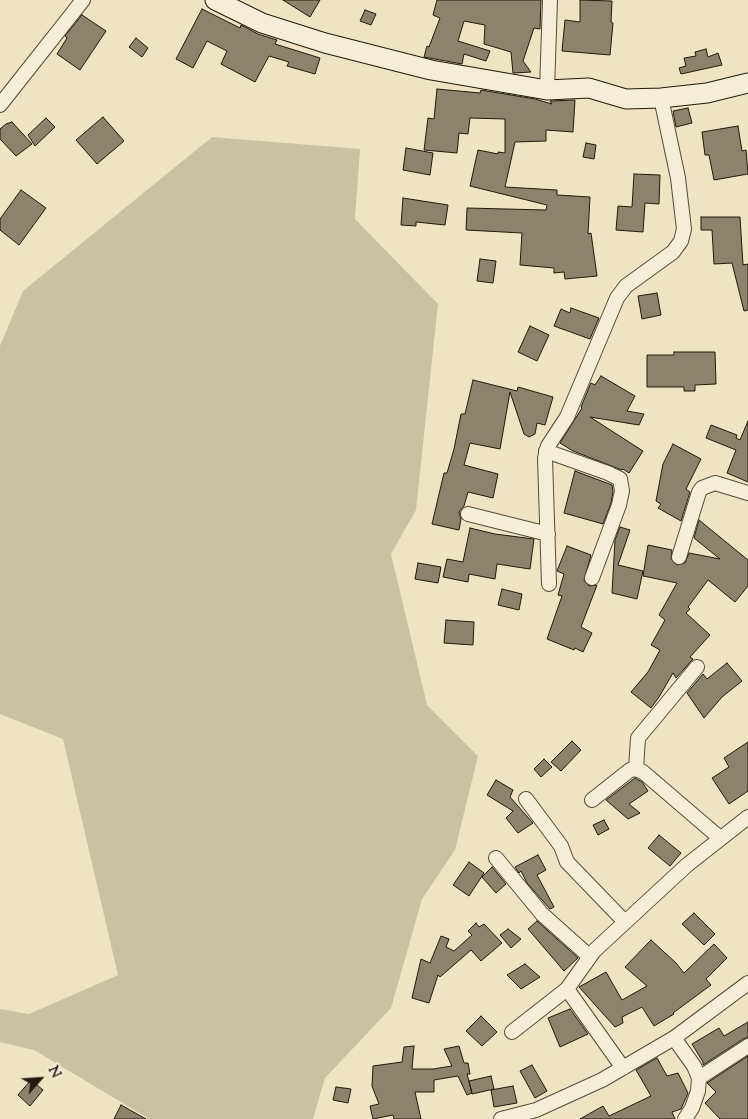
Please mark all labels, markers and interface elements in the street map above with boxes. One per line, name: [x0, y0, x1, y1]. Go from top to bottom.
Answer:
north arrow: [15, 1054, 65, 1104]
text: N: [42, 1063, 65, 1082]

